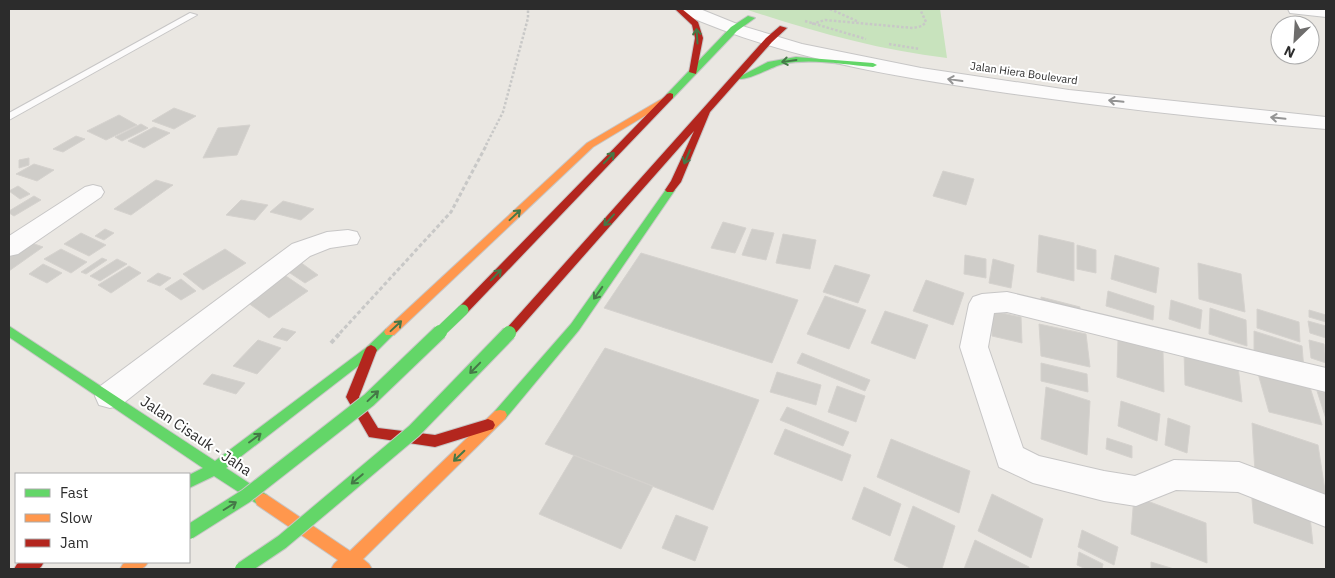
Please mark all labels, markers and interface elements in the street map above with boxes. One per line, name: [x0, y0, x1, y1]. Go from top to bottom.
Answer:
north arrow: [1270, 15, 1320, 65]
one-way arrow: [692, 29, 701, 45]
text: N: [1281, 41, 1298, 62]
one-way arrow: [782, 56, 798, 66]
street label: Jalan Hiera Boulevard: [969, 59, 1079, 87]
one-way arrow: [947, 74, 963, 84]
one-way arrow: [1108, 96, 1124, 106]
one-way arrow: [1270, 113, 1286, 123]
one-way arrow: [681, 149, 691, 164]
one-way arrow: [603, 152, 615, 164]
one-way arrow: [508, 209, 521, 221]
one-way arrow: [604, 213, 615, 226]
one-way arrow: [490, 270, 502, 282]
one-way arrow: [593, 285, 604, 299]
one-way arrow: [390, 320, 402, 332]
one-way arrow: [469, 361, 481, 374]
one-way arrow: [366, 390, 379, 402]
street label: Jalan Cisauk - Jaha: [137, 391, 255, 480]
one-way arrow: [248, 433, 261, 444]
one-way arrow: [453, 450, 465, 462]
legend: [15, 473, 190, 563]
one-way arrow: [351, 473, 364, 485]
text: Fast: [60, 483, 88, 502]
one-way arrow: [223, 500, 237, 510]
text: Slow: [60, 508, 93, 527]
text: Jam: [60, 533, 89, 552]

